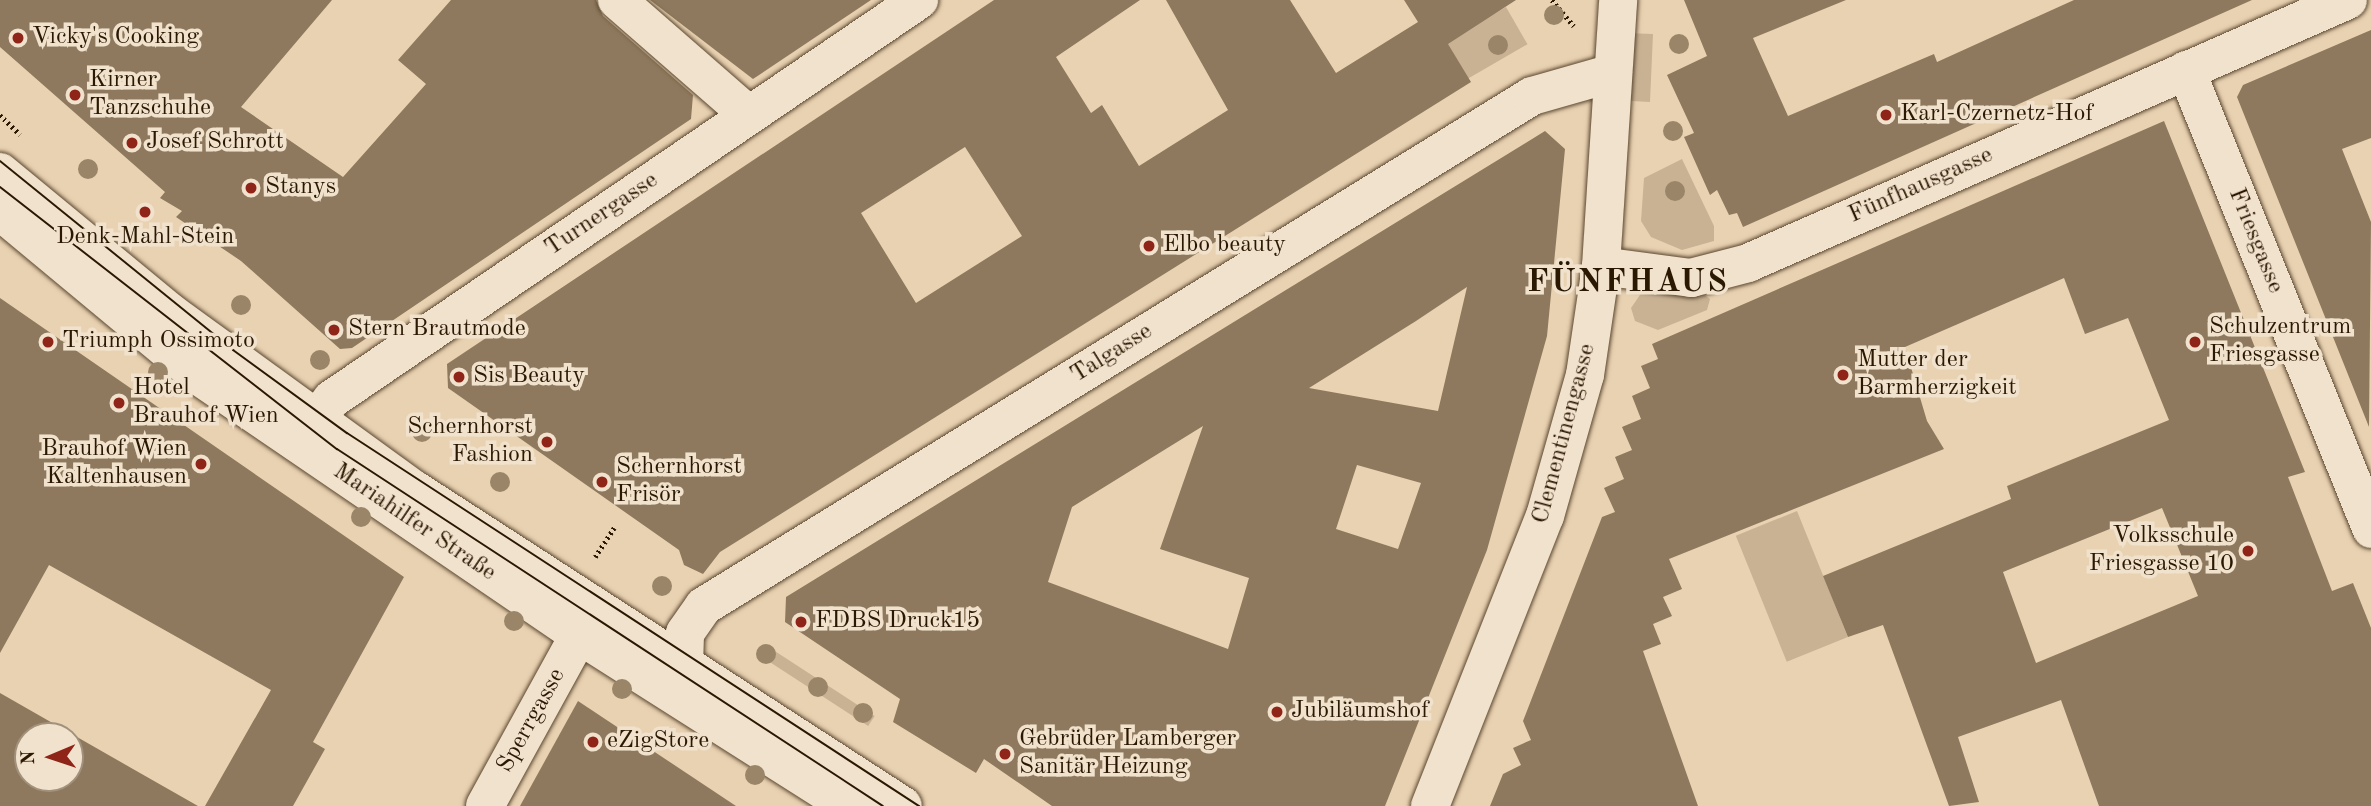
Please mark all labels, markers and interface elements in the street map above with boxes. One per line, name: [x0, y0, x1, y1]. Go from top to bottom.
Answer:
place label: Vicky's Cooking: [32, 24, 199, 52]
marker: Vicky's Cooking: [10, 30, 26, 46]
place label: Kirner Tanzschuhe: [89, 67, 211, 123]
marker: Kirner Tanzschuhe: [67, 87, 83, 103]
place label: Karl-Czernetz-Hof: [1900, 101, 2093, 129]
marker: Karl-Czernetz-Hof: [1878, 107, 1894, 123]
place label: Josef Schrott: [146, 129, 284, 157]
marker: Josef Schrott: [124, 135, 140, 151]
street label: Fünfhausgasse: [1844, 141, 1998, 231]
street label: Turnergasse: [540, 167, 664, 263]
place label: Stanys: [265, 174, 336, 202]
marker: Stanys: [243, 180, 259, 196]
street label: Friesgasse: [2221, 184, 2289, 298]
marker: Denk-Mahl-Stein: [137, 204, 153, 220]
place label: Denk-Mahl-Stein: [56, 224, 234, 252]
place label: Elbo beauty: [1163, 232, 1286, 260]
marker: Elbo beauty: [1141, 238, 1157, 254]
district label: FÜNFHAUS: [1528, 264, 1728, 302]
place label: Schulzentrum Friesgasse: [2209, 314, 2351, 370]
place label: Stern Brautmode: [348, 316, 526, 344]
street label: Talgasse: [1066, 318, 1158, 390]
marker: Stern Brautmode: [326, 322, 342, 338]
place label: Triumph Ossimoto: [62, 328, 255, 356]
marker: Triumph Ossimoto: [40, 334, 56, 350]
marker: Schulzentrum Friesgasse: [2187, 334, 2203, 350]
street label: Clementinengasse: [1527, 341, 1603, 527]
place label: Mutter der Barmherzigkeit: [1857, 347, 2017, 403]
place label: Sis Beauty: [473, 363, 585, 391]
marker: Mutter der Barmherzigkeit: [1835, 367, 1851, 383]
marker: Sis Beauty: [451, 369, 467, 385]
place label: Hotel Brauhof Wien: [133, 375, 279, 431]
marker: Hotel Brauhof Wien: [111, 395, 127, 411]
place label: Schernhorst Fashion: [407, 414, 533, 470]
marker: Schernhorst Fashion: [539, 434, 555, 450]
place label: Brauhof Wien Kaltenhausen: [41, 436, 187, 492]
place label: Schernhorst Frisör: [616, 454, 742, 510]
marker: Brauhof Wien Kaltenhausen: [193, 456, 209, 472]
street label: Mariahilfer Straße: [327, 458, 501, 588]
marker: Schernhorst Frisör: [594, 474, 610, 490]
place label: Volksschule Friesgasse 10: [2089, 523, 2234, 579]
marker: Volksschule Friesgasse 10: [2240, 543, 2256, 559]
place label: FDBS Druck15: [815, 608, 980, 636]
marker: FDBS Druck15: [793, 614, 809, 630]
street label: Sperrgasse: [492, 664, 572, 778]
place label: Jubiläumshof: [1291, 698, 1429, 726]
marker: Jubiläumshof: [1269, 704, 1285, 720]
north arrow: [14, 722, 84, 792]
place label: Gebrüder Lamberger Sanitär Heizung: [1019, 726, 1236, 782]
place label: eZigStore: [607, 728, 709, 756]
marker: eZigStore: [585, 734, 601, 750]
marker: Gebrüder Lamberger Sanitär Heizung: [997, 746, 1013, 762]
text: N: [20, 750, 39, 765]

